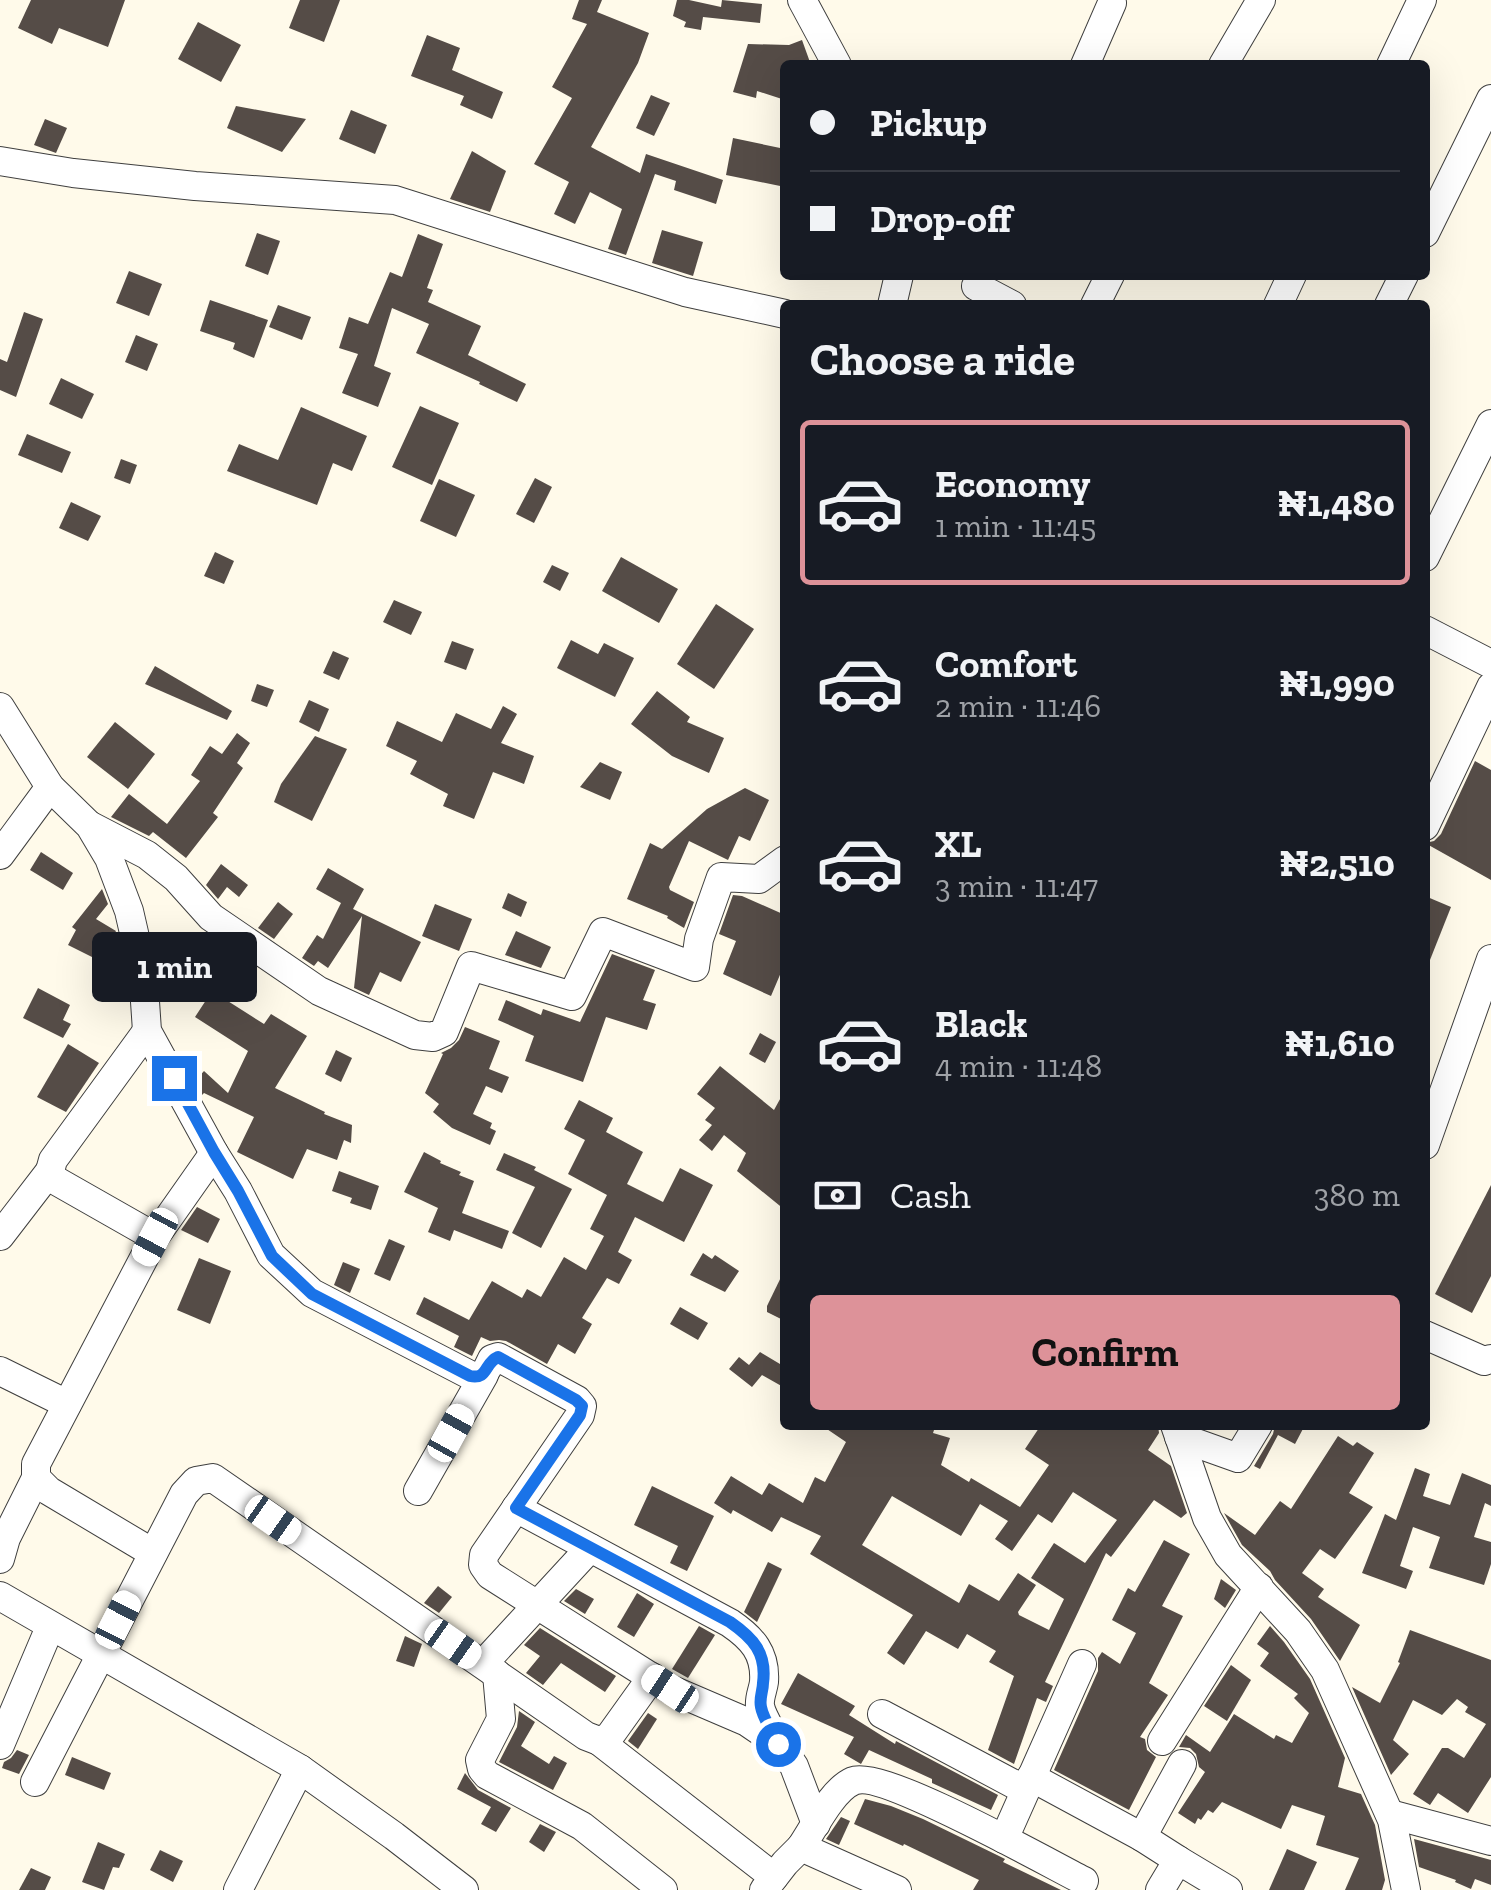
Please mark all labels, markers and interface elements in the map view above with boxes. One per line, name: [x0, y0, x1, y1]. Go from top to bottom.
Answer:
text: Pickup: [870, 100, 987, 146]
text: Drop-off: [870, 196, 1011, 242]
text: Choose a ride: [810, 333, 1075, 387]
icon: car: [815, 458, 905, 548]
text: Economy: [935, 461, 1090, 507]
text: ₦1,480: [1277, 480, 1395, 526]
text: 1 min · 11:45: [935, 507, 1096, 545]
icon: car: [815, 638, 905, 728]
text: Comfort: [935, 641, 1077, 687]
text: ₦1,990: [1279, 660, 1395, 706]
text: 2 min · 11:46: [935, 687, 1101, 725]
icon: car: [815, 818, 905, 908]
text: XL: [935, 821, 982, 867]
text: ₦2,510: [1279, 840, 1395, 886]
text: 3 min · 11:47: [935, 867, 1098, 905]
callout: 1 min: [91, 933, 256, 1003]
text: 1 min: [137, 948, 212, 986]
icon: car: [815, 998, 905, 1088]
text: Black: [935, 1001, 1028, 1047]
text: ₦1,610: [1284, 1020, 1395, 1066]
text: 4 min · 11:48: [935, 1047, 1102, 1085]
route end: [152, 1056, 197, 1101]
icon: cash: [810, 1168, 865, 1223]
text: Cash: [890, 1172, 971, 1218]
text: 380 m: [1314, 1176, 1400, 1214]
car: [128, 1203, 182, 1271]
button: Confirm: [810, 1295, 1400, 1410]
car: [423, 1399, 479, 1467]
car: [240, 1491, 306, 1549]
car: [91, 1586, 145, 1654]
car: [420, 1615, 486, 1673]
car: [637, 1660, 703, 1718]
route start: [756, 1722, 801, 1767]

